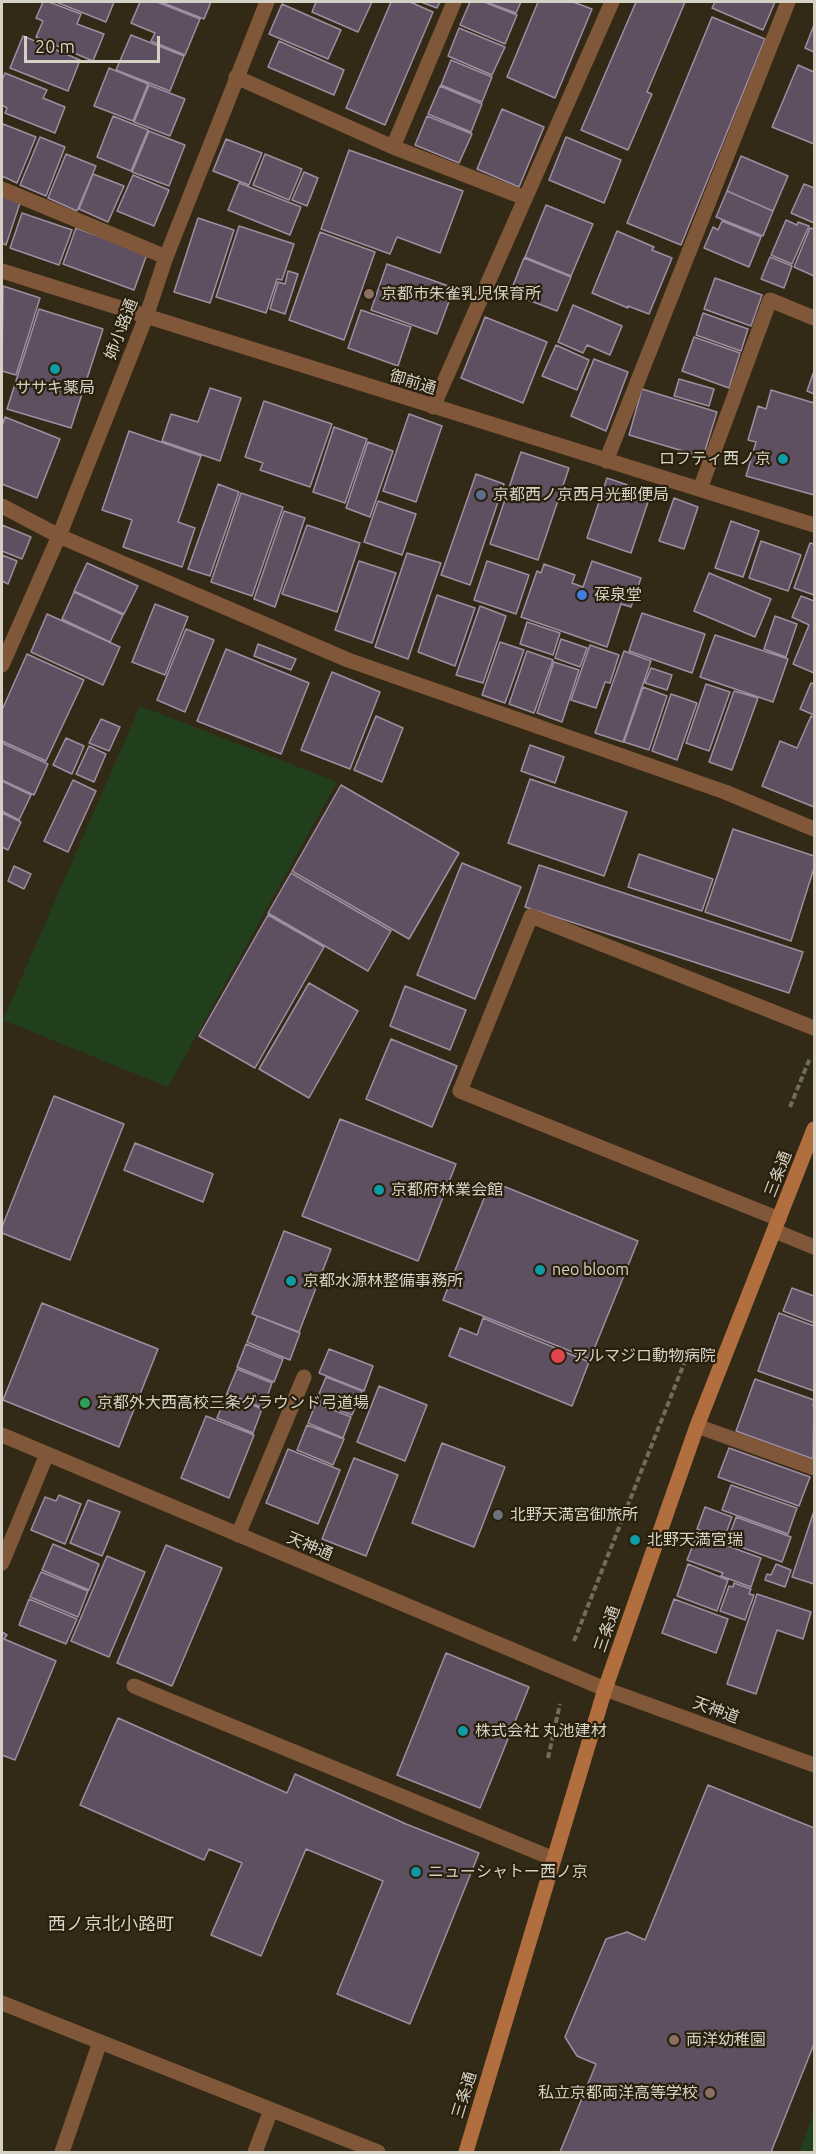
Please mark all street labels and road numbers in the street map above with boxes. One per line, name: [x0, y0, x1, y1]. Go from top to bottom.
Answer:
street label: 姉小路通: [101, 296, 141, 362]
street label: 御前通: [387, 366, 439, 398]
street label: 三条通: [760, 1148, 796, 1200]
street label: 天神通: [284, 1528, 336, 1564]
street label: 三条通: [590, 1603, 624, 1655]
street label: 天神道: [690, 1693, 742, 1727]
street label: 三条通: [448, 2069, 480, 2121]

